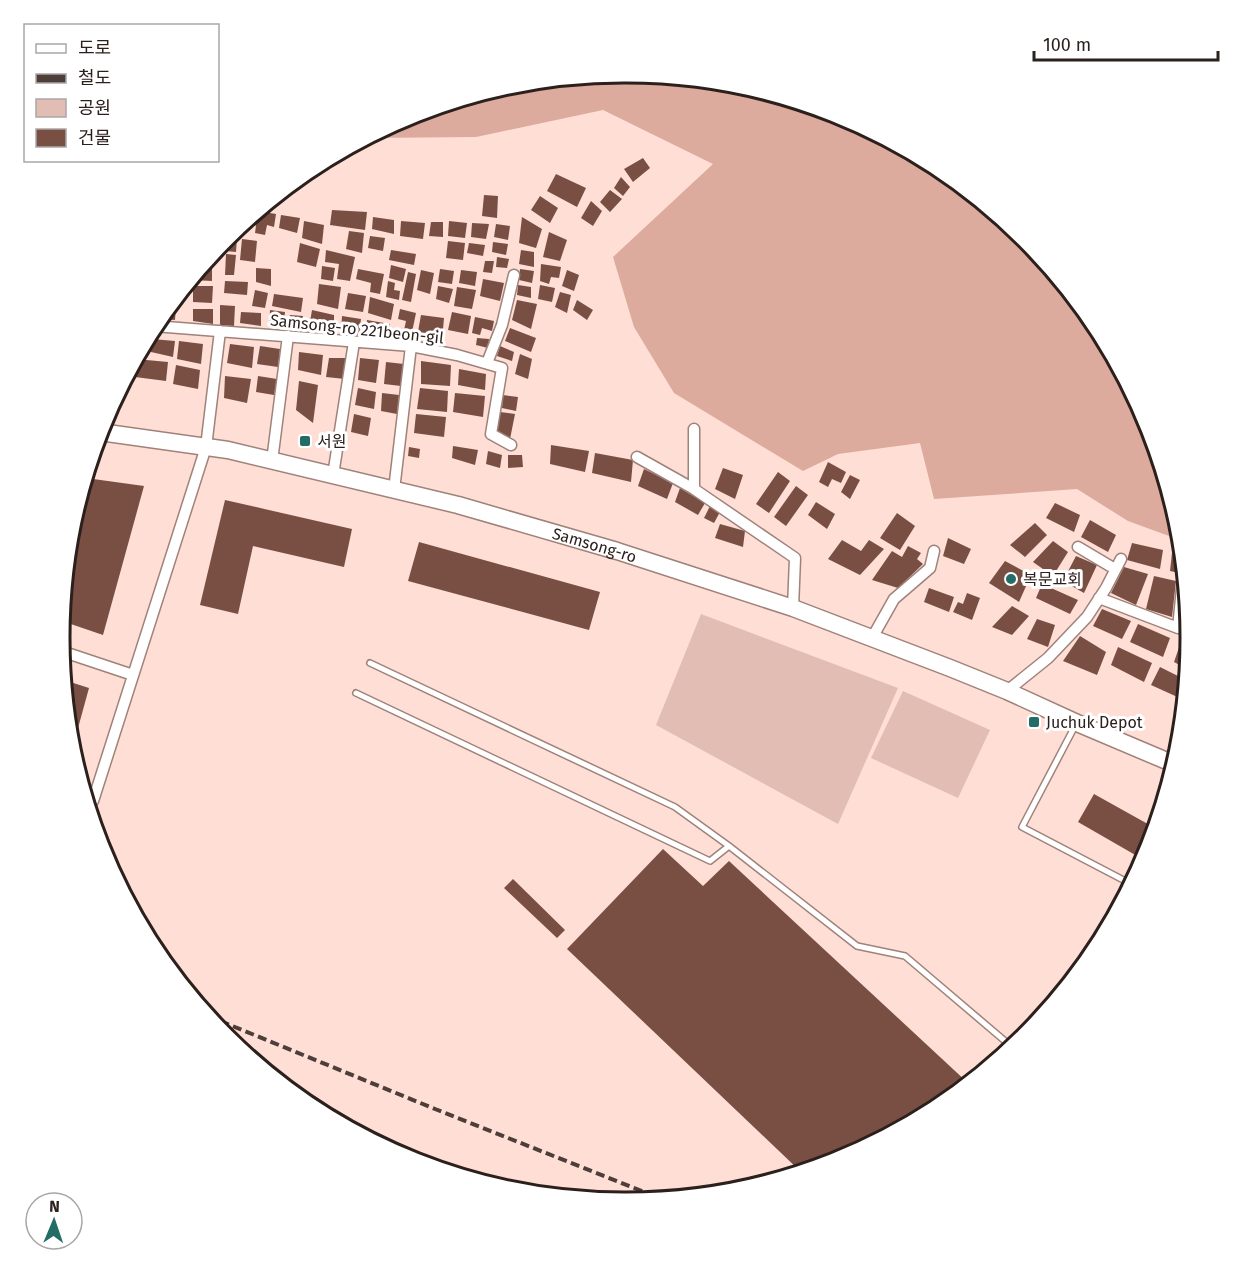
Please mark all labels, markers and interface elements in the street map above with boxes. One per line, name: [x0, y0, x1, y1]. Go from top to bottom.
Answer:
legend: [24, 24, 219, 162]
scale bar: [1034, 24, 1218, 62]
text: 100 m: [1043, 34, 1091, 56]
text: 도로: [78, 37, 111, 59]
text: 철도: [78, 67, 111, 89]
text: 공원: [78, 97, 111, 119]
text: 건물: [78, 127, 111, 149]
street label: Samsong-ro 221beon-gil: [269, 310, 445, 348]
place label: 서원: [317, 432, 346, 451]
marker: 서원: [298, 434, 312, 448]
street label: Samsong-ro: [550, 523, 639, 566]
place label: 복문교회: [1023, 570, 1082, 589]
marker: 복문교회: [1004, 572, 1018, 586]
place label: Juchuk Depot: [1046, 713, 1143, 732]
marker: Juchuk Depot: [1027, 715, 1041, 729]
north arrow: [24, 1191, 84, 1251]
text: N: [49, 1197, 60, 1216]

